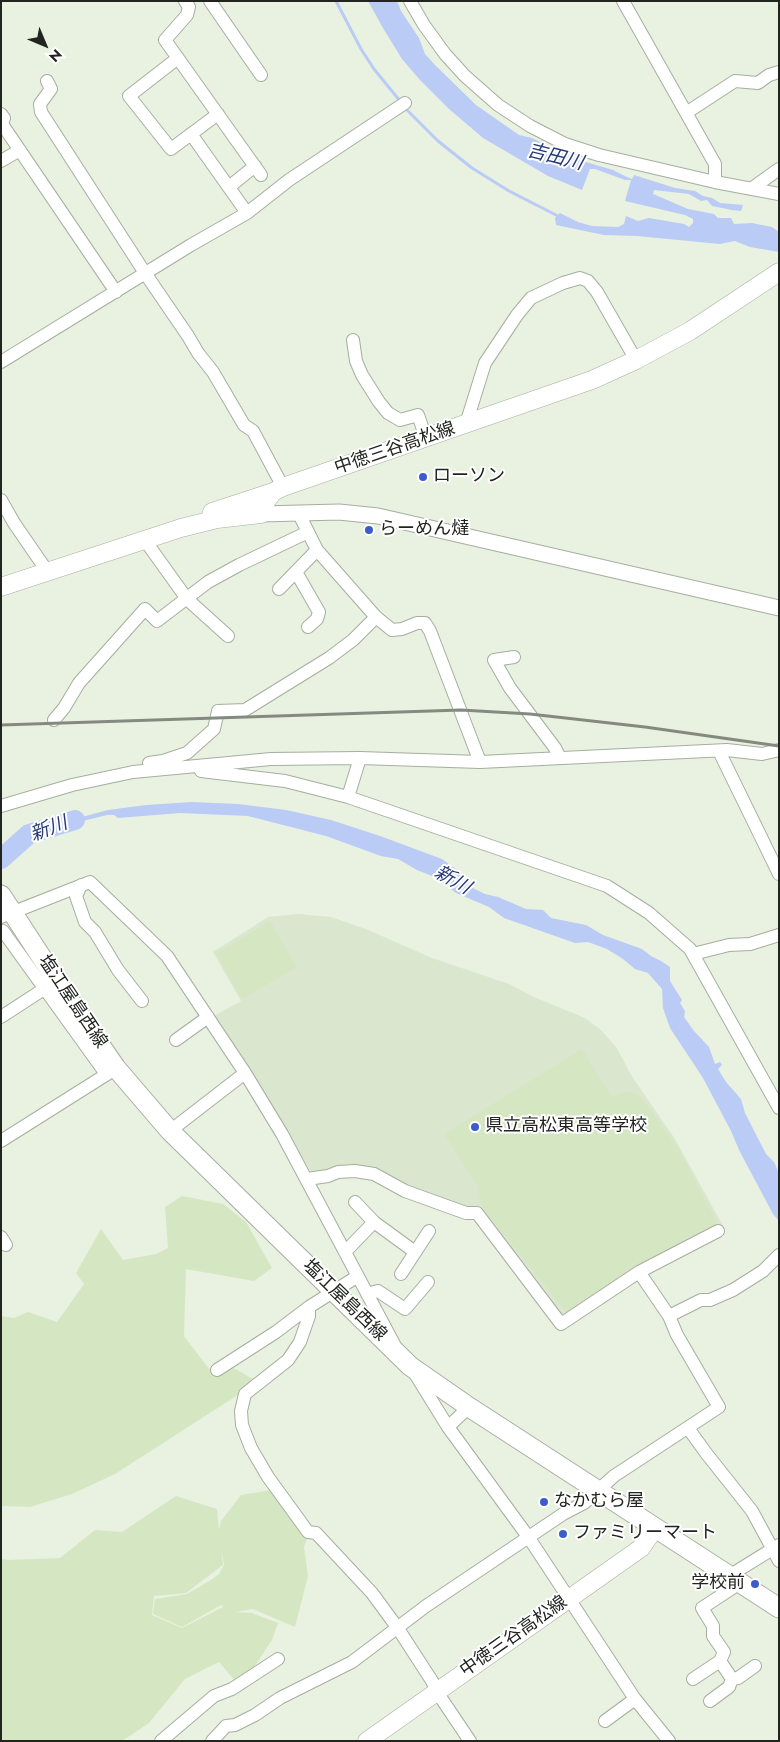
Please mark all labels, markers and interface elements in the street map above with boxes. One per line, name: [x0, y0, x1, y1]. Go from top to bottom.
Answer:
north arrow: [20, 20, 70, 70]
text: N: [45, 45, 67, 67]
water label: 吉田川: [525, 140, 585, 176]
street label: 中徳三谷高松線: [332, 418, 458, 480]
place label: ローソン: [433, 466, 505, 488]
marker: ローソン: [417, 471, 429, 483]
place label: らーめん燵: [379, 519, 469, 541]
marker: らーめん燵: [363, 524, 375, 536]
water label: 新川: [27, 813, 71, 847]
water label: 新川: [430, 862, 474, 900]
street label: 塩江屋島西線: [33, 951, 111, 1053]
place label: 県立高松東高等学校: [485, 1116, 647, 1138]
marker: 県立高松東高等学校: [469, 1121, 481, 1133]
street label: 塩江屋島西線: [298, 1256, 390, 1346]
place label: なかむら屋: [554, 1491, 644, 1513]
marker: なかむら屋: [538, 1496, 550, 1508]
place label: ファミリーマート: [573, 1523, 717, 1545]
marker: ファミリーマート: [557, 1528, 569, 1540]
place label: 学校前: [691, 1573, 745, 1595]
marker: 学校前: [749, 1578, 761, 1590]
street label: 中徳三谷高松線: [456, 1592, 572, 1682]

